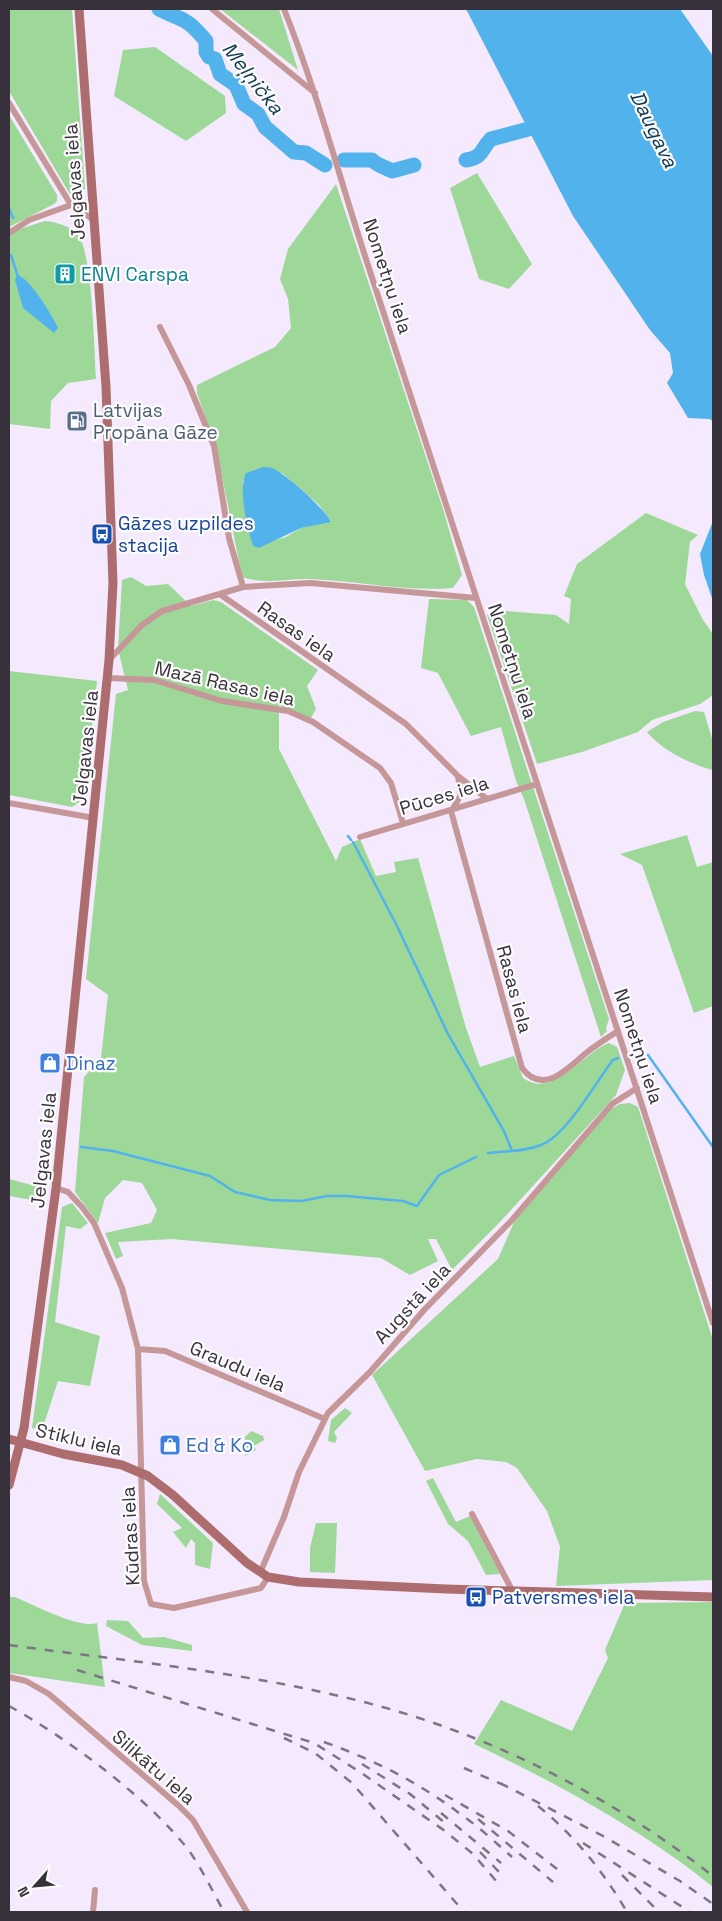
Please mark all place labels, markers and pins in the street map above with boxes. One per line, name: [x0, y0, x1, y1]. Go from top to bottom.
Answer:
building icon: ENVI Carspa: [53, 262, 77, 286]
place label: ENVI Carspa: [81, 262, 189, 287]
place label: Latvijas Propāna Gāze: [93, 398, 218, 445]
fuel station icon: Latvijas Propāna Gāze: [65, 409, 89, 433]
place label: Gāzes uzpildes stacija: [118, 511, 254, 558]
bus stop icon: Gāzes uzpildes stacija: [90, 522, 114, 546]
shop icon: Dinaz: [38, 1051, 62, 1075]
place label: Dinaz: [66, 1051, 116, 1076]
shop icon: Ed & Ko: [158, 1433, 182, 1457]
place label: Ed & Ko: [186, 1433, 253, 1458]
bus stop icon: Patversmes iela: [464, 1585, 488, 1609]
place label: Patversmes iela: [492, 1585, 634, 1610]

